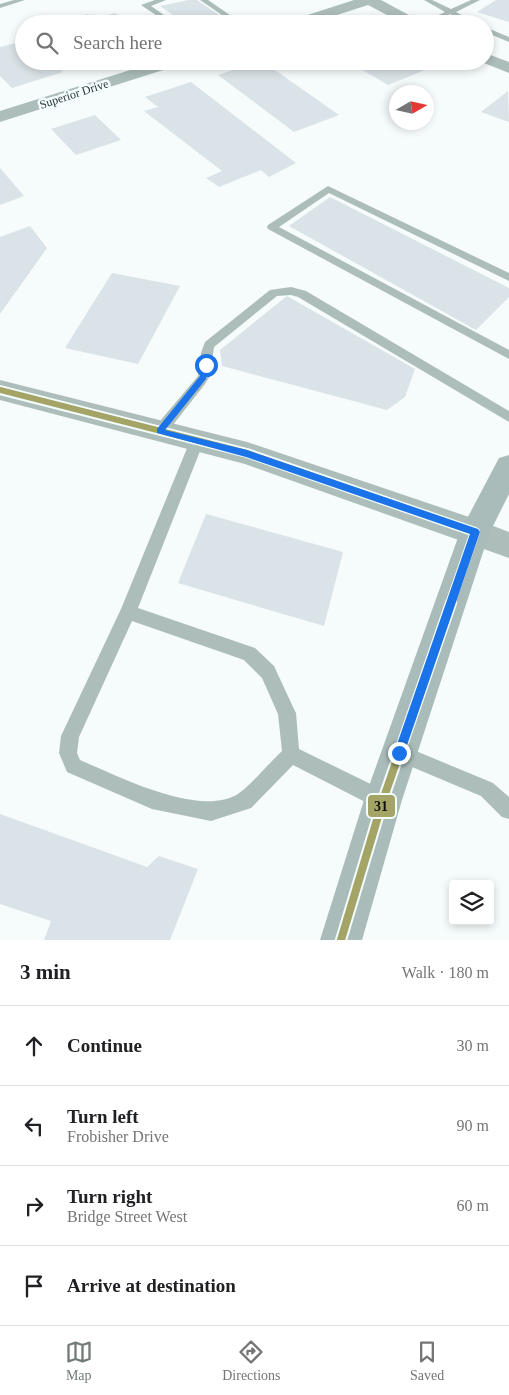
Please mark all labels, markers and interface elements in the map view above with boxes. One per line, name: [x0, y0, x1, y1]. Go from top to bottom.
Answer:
search box: [15, 15, 494, 70]
icon: search: [33, 29, 61, 57]
text: Search here: [73, 32, 162, 53]
street label: Superior Drive: [38, 76, 110, 112]
north arrow: [389, 85, 434, 130]
route start: [195, 354, 218, 377]
route end: [388, 742, 411, 765]
line badge: 31: [367, 794, 396, 818]
text: 31: [374, 799, 388, 814]
map controls: [449, 880, 494, 925]
button: layers: [449, 880, 494, 925]
text: 3 min: [20, 960, 71, 984]
text: Walk · 180 m: [402, 964, 489, 981]
icon: ahead: [20, 1032, 48, 1060]
text: Continue: [67, 1035, 142, 1056]
text: 30 m: [457, 1037, 489, 1054]
text: Turn left: [67, 1106, 139, 1127]
icon: left: [20, 1112, 48, 1140]
text: 90 m: [457, 1117, 489, 1134]
text: Frobisher Drive: [67, 1128, 169, 1145]
text: Turn right: [67, 1186, 152, 1207]
icon: right: [20, 1192, 48, 1220]
text: 60 m: [457, 1197, 489, 1214]
text: Bridge Street West: [67, 1208, 187, 1225]
icon: arrive: [20, 1272, 48, 1300]
text: Arrive at destination: [67, 1275, 236, 1296]
tab: Map: [65, 1338, 93, 1384]
tab: Directions: [222, 1338, 281, 1384]
tab: Saved: [410, 1338, 444, 1384]

